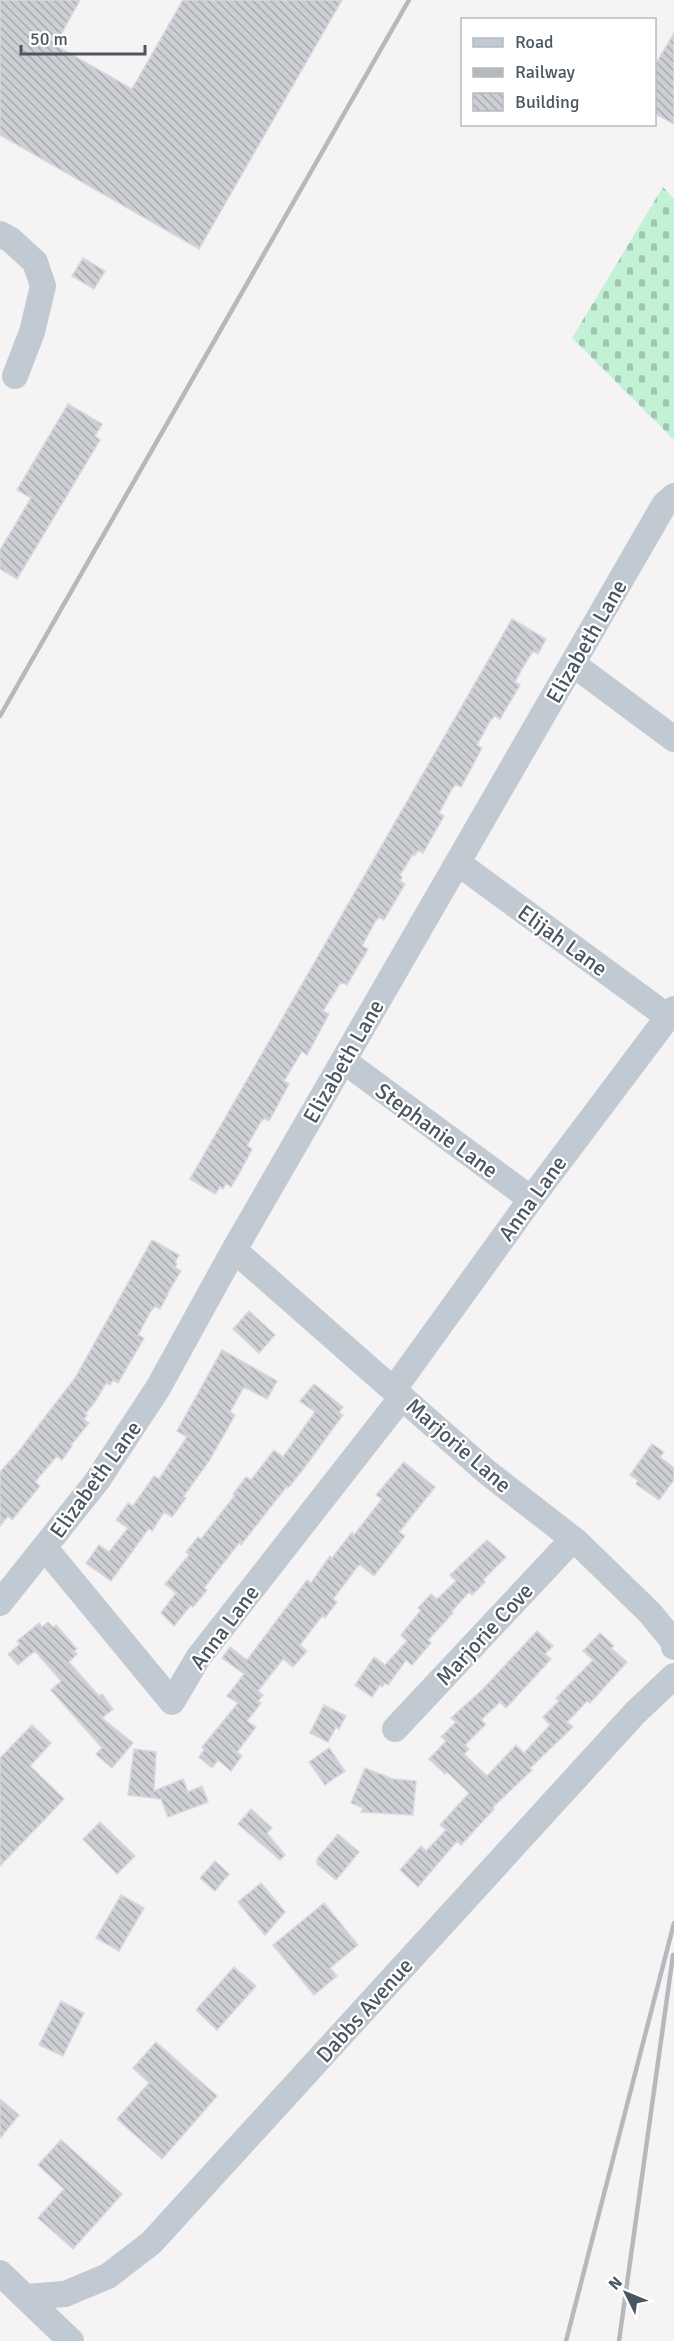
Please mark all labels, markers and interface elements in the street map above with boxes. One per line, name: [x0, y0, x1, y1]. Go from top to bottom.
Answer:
scale bar: [21, 18, 146, 56]
legend: [461, 18, 656, 126]
text: 50 m: [30, 28, 68, 50]
text: Road: [515, 31, 554, 53]
text: Railway: [515, 61, 576, 83]
text: Building: [515, 91, 579, 113]
street label: Elizabeth Lane: [540, 575, 633, 708]
street label: Elijah Lane: [513, 899, 613, 982]
street label: Elizabeth Lane: [297, 995, 390, 1128]
street label: Stephanie Lane: [370, 1077, 503, 1184]
street label: Anna Lane: [492, 1150, 572, 1246]
street label: Marjorie Lane: [401, 1392, 517, 1498]
street label: Elizabeth Lane: [44, 1415, 147, 1543]
street label: Marjorie Cove: [430, 1577, 539, 1691]
street label: Anna Lane: [184, 1580, 265, 1675]
street label: Dabbs Avenue: [310, 1952, 418, 2068]
north arrow: [596, 2263, 656, 2323]
text: N: [605, 2273, 627, 2294]

